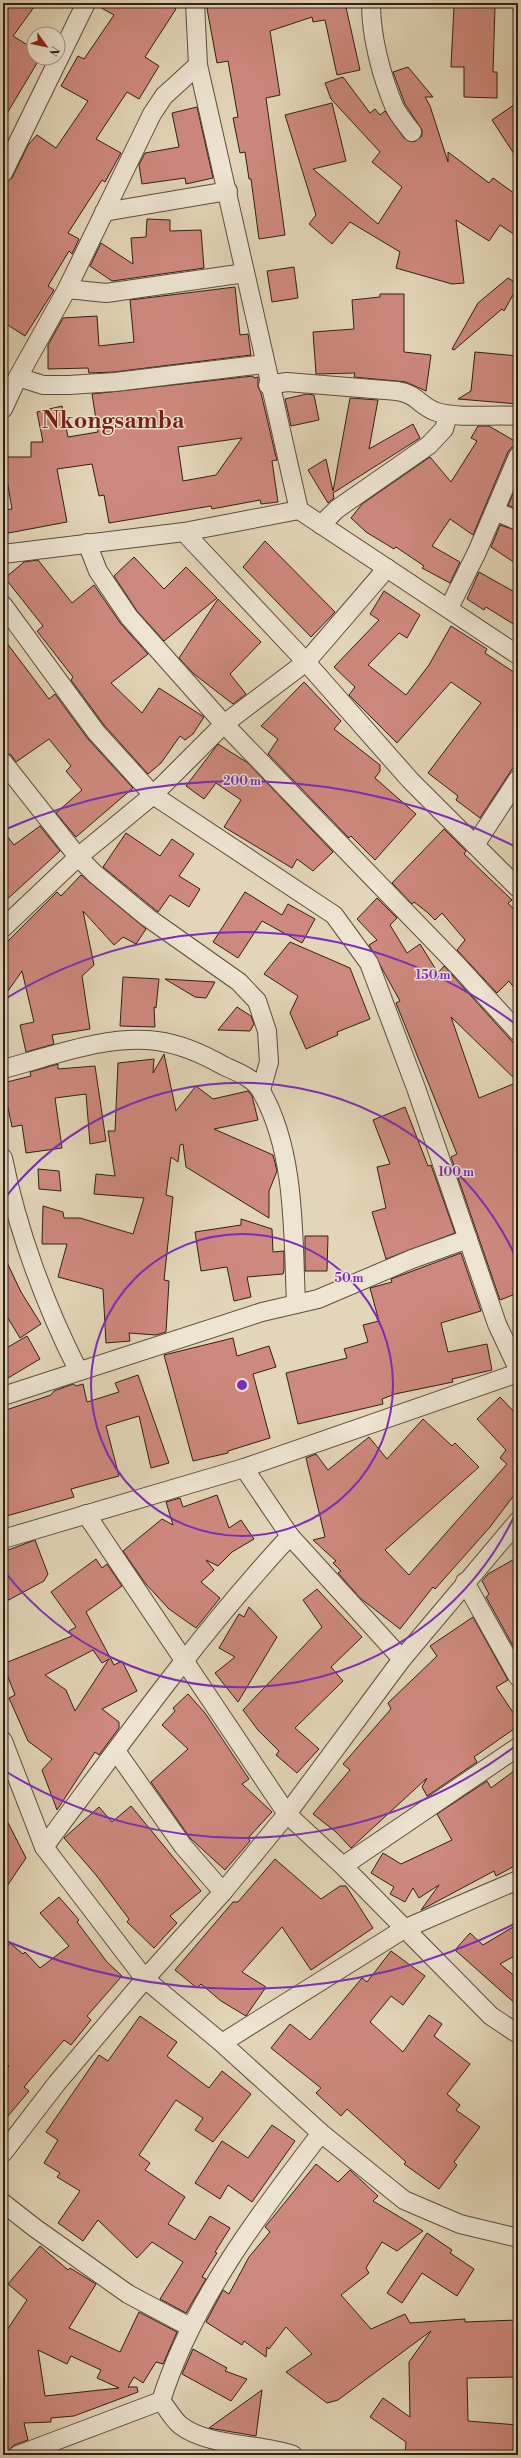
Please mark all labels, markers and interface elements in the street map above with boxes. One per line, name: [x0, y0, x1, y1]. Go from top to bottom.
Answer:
north arrow: [26, 26, 66, 66]
text: N: [45, 43, 62, 59]
district label: Nkongsamba: [42, 407, 185, 435]
text: 200 m: [223, 774, 261, 789]
text: 150 m: [416, 968, 450, 983]
text: 100 m: [438, 1165, 474, 1180]
text: 50 m: [334, 1271, 364, 1286]
centre of rings: [235, 1378, 249, 1392]

